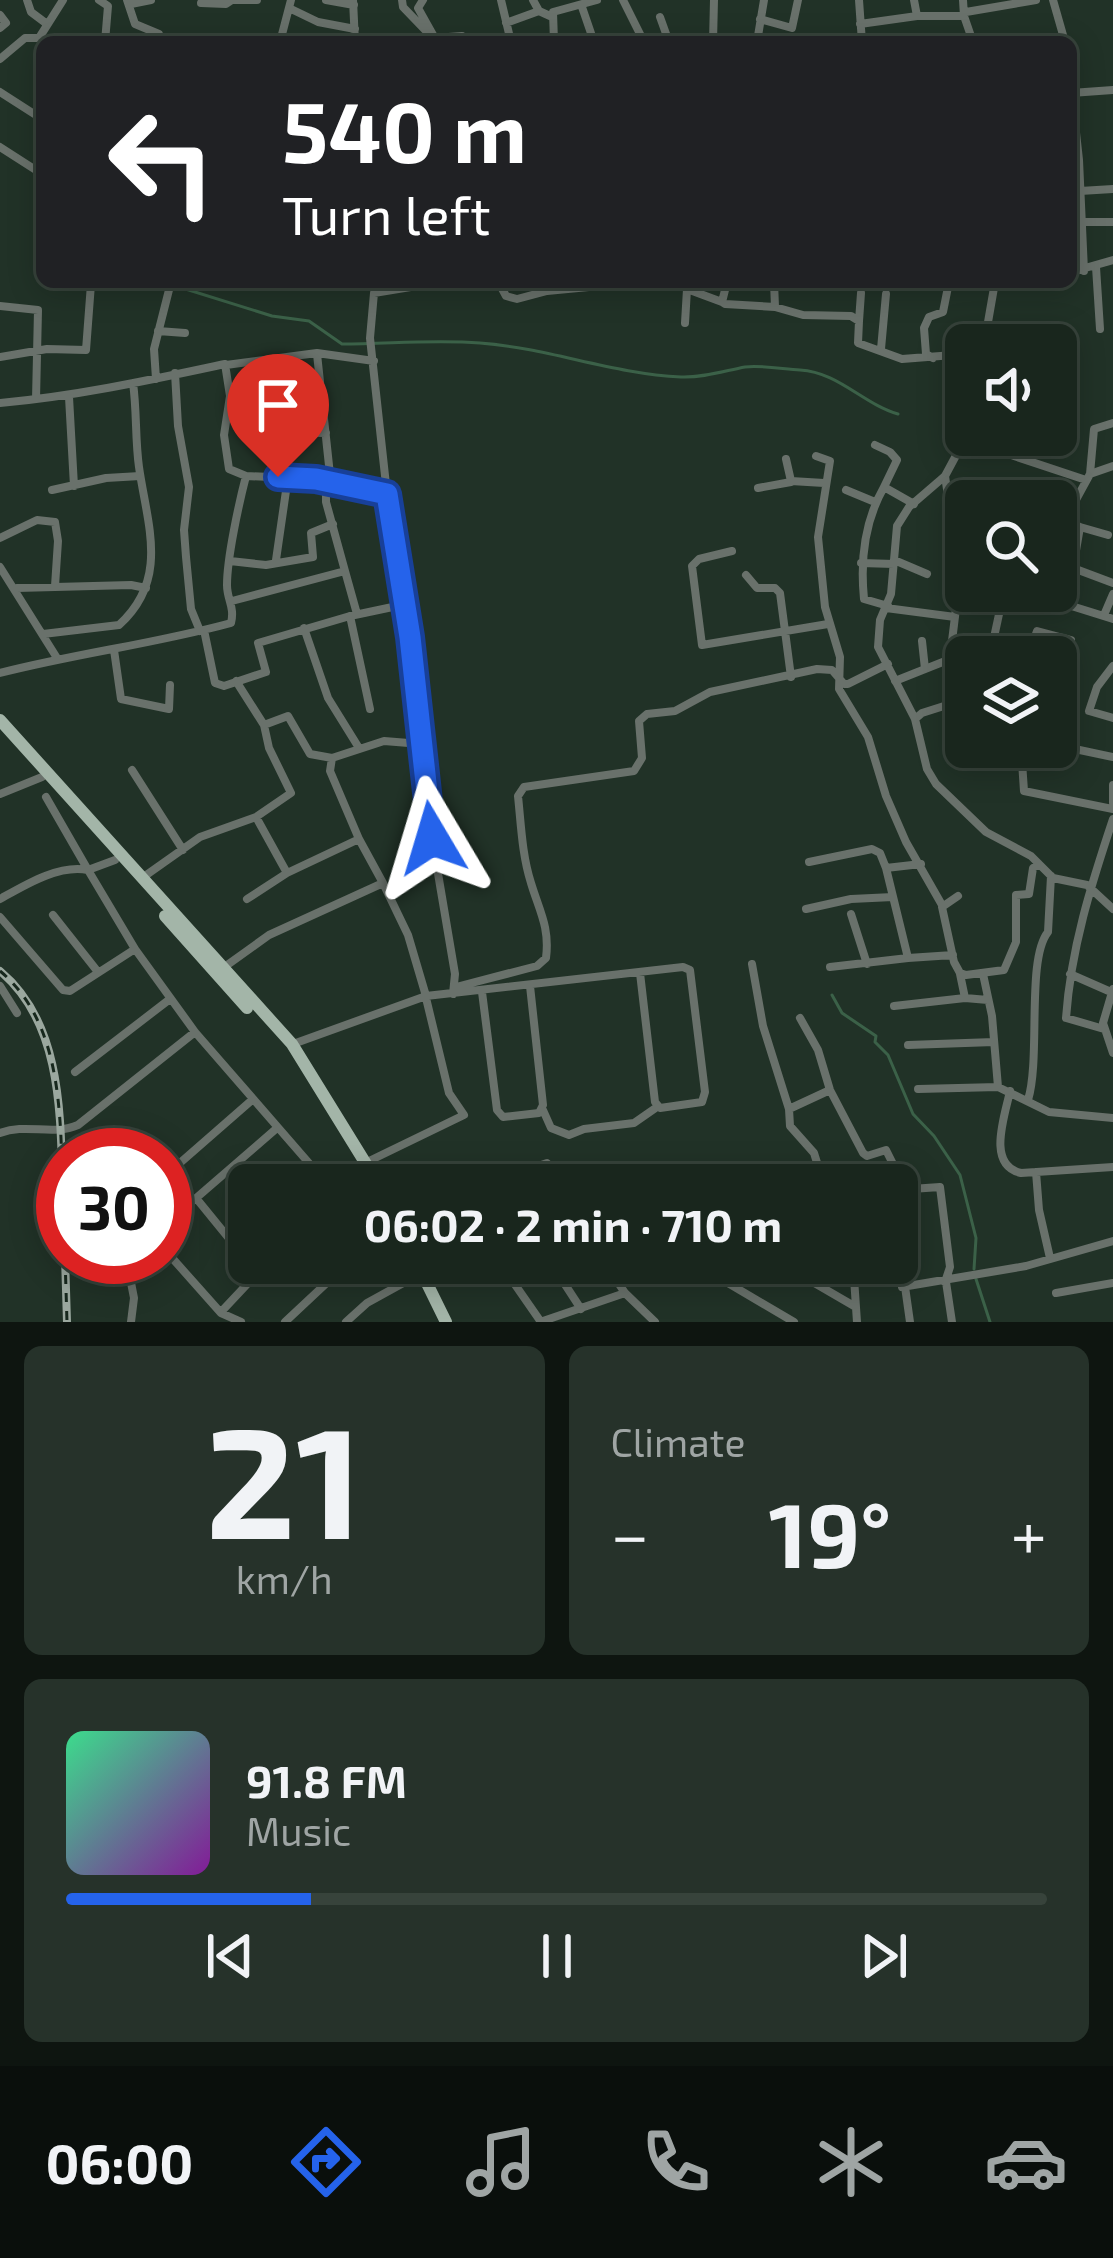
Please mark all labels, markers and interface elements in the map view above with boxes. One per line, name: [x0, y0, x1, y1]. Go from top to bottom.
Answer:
text: 540 m: [282, 79, 527, 180]
icon: left: [84, 84, 240, 240]
text: Turn left: [282, 181, 491, 246]
map controls: [945, 324, 1077, 768]
button: sound: [945, 324, 1077, 456]
pin: [227, 354, 329, 477]
icon: arrive: [245, 372, 311, 438]
button: search: [945, 480, 1077, 612]
button: layers: [945, 636, 1077, 768]
position arrow: [369, 775, 495, 901]
speed limit sign: 30: [36, 1128, 192, 1284]
text: 06:02 · 2 min · 710 m: [364, 1197, 782, 1251]
text: 21: [205, 1383, 363, 1570]
text: Climate: [611, 1418, 745, 1465]
text: 19°: [768, 1478, 891, 1586]
text: −: [611, 1493, 649, 1572]
text: +: [1011, 1493, 1047, 1572]
text: km/h: [236, 1555, 333, 1602]
text: 91.8 FM: [246, 1753, 407, 1807]
text: Music: [246, 1807, 351, 1854]
icon: previous: [197, 1923, 263, 1989]
icon: pause: [524, 1923, 590, 1989]
icon: next: [851, 1923, 917, 1989]
icon: directions: [284, 2120, 368, 2204]
icon: music: [459, 2120, 543, 2204]
icon: phone: [634, 2120, 718, 2204]
icon: climate: [809, 2120, 893, 2204]
icon: car: [984, 2120, 1068, 2204]
text: 06:00: [45, 2130, 193, 2195]

